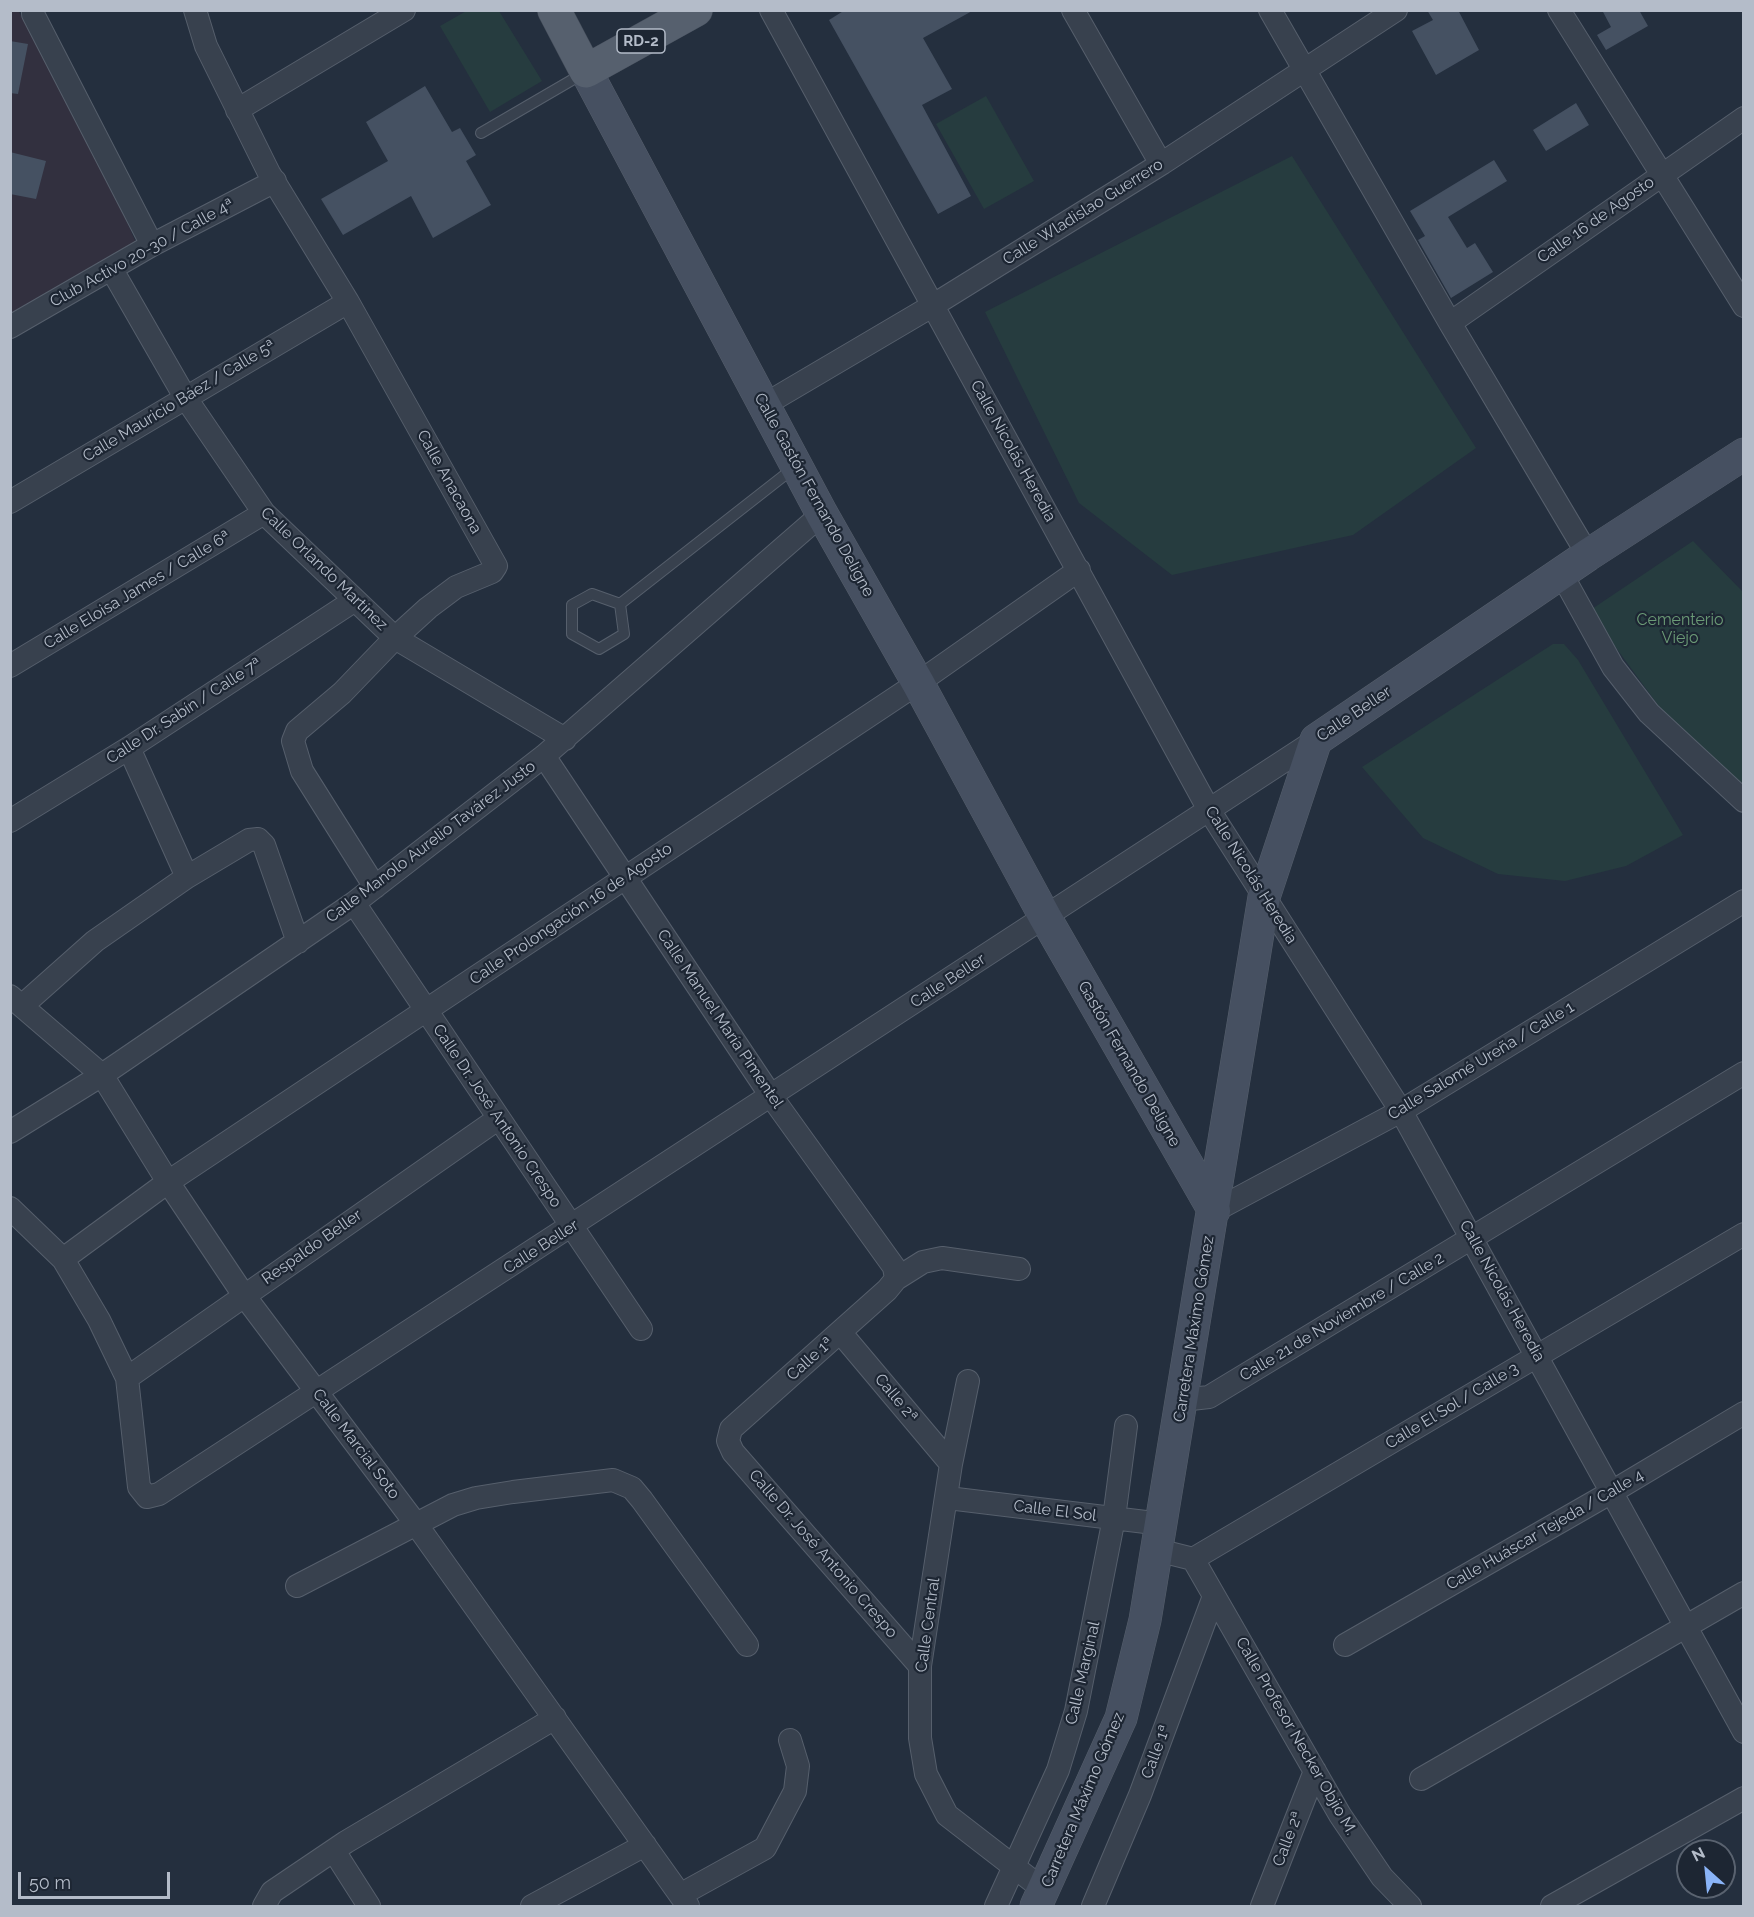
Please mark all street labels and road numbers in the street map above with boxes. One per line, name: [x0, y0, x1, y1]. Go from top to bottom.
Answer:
road number: RD-2: [617, 29, 665, 53]
street label: Calle Wladislao Guerrero: [999, 155, 1167, 269]
street label: Calle 16 de Agosto: [1534, 172, 1658, 268]
street label: Club Activo 20-30 / Calle 4ª: [47, 194, 237, 312]
street label: Calle Mauricio Báez / Calle 5ª: [79, 336, 279, 466]
street label: Calle Nicolás Heredia: [966, 377, 1060, 525]
street label: Calle Gastón Fernando Deligne: [750, 390, 878, 600]
street label: Calle Anacaona: [413, 427, 485, 537]
street label: Calle Orlando Martínez: [257, 503, 391, 635]
street label: Calle Eloisa James / Calle 6ª: [40, 527, 234, 653]
street label: Calle Dr. Sabín / Calle 7ª: [103, 654, 265, 768]
street label: Calle Beller: [1313, 682, 1395, 746]
street label: Calle Manolo Aurelio Tavárez Justo: [322, 757, 540, 927]
street label: Calle Nicolás Heredia: [1201, 803, 1301, 947]
street label: Calle Prolongación 16 de Agosto: [466, 839, 676, 989]
street label: Calle Manuel María Pimentel: [653, 926, 787, 1112]
street label: Calle Beller: [907, 950, 989, 1012]
street label: Gastón Fernando Deligne: [1074, 978, 1184, 1150]
street label: Calle Salomé Ureña / Calle 1: [1384, 998, 1578, 1124]
street label: Calle Dr. José Antonio Crespo: [428, 1021, 566, 1211]
street label: Respaldo Beller: [258, 1205, 366, 1289]
street label: Calle Beller: [500, 1216, 582, 1278]
street label: Calle Nicolás Heredia: [1455, 1217, 1549, 1365]
street label: Carretera Máximo Gómez: [1170, 1234, 1218, 1424]
street label: Calle 21 de Noviembre / Calle 2: [1236, 1248, 1448, 1386]
street label: Calle 1ª: [783, 1333, 837, 1385]
street label: Calle El Sol / Calle 3: [1382, 1359, 1522, 1453]
street label: Calle 2ª: [870, 1370, 922, 1426]
street label: Calle Marcial Soto: [308, 1385, 404, 1503]
street label: Calle Dr. José Antonio Crespo: [745, 1466, 901, 1642]
street label: Calle Huáscar Tejeda / Calle 4: [1443, 1466, 1647, 1594]
street label: Calle El Sol: [1012, 1496, 1098, 1526]
street label: Calle Central: [912, 1576, 944, 1674]
street label: Calle Marginal: [1062, 1619, 1104, 1727]
street label: Calle Profesor Necker Objio M.: [1231, 1634, 1361, 1838]
street label: Carretera Máximo Gómez: [1037, 1710, 1129, 1890]
street label: Calle 1ª: [1137, 1723, 1175, 1781]
street label: Calle 2ª: [1269, 1809, 1307, 1869]

